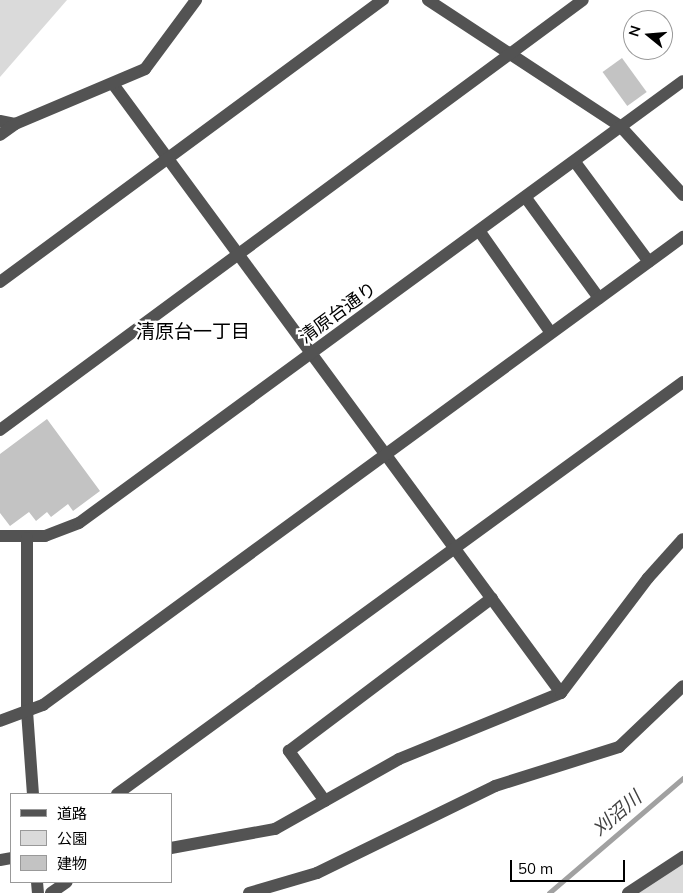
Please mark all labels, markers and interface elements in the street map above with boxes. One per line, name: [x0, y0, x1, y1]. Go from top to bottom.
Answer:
north arrow: [623, 10, 673, 60]
text: N: [624, 23, 645, 39]
street label: 清原台通り: [295, 278, 381, 348]
district label: 清原台一丁目: [136, 321, 250, 343]
water label: 刈沼川: [588, 787, 646, 841]
legend: [10, 793, 172, 883]
text: 道路: [57, 804, 87, 823]
text: 公園: [57, 829, 87, 848]
scale bar: [513, 850, 628, 882]
text: 建物: [57, 854, 87, 873]
text: 50 m: [518, 859, 553, 878]

